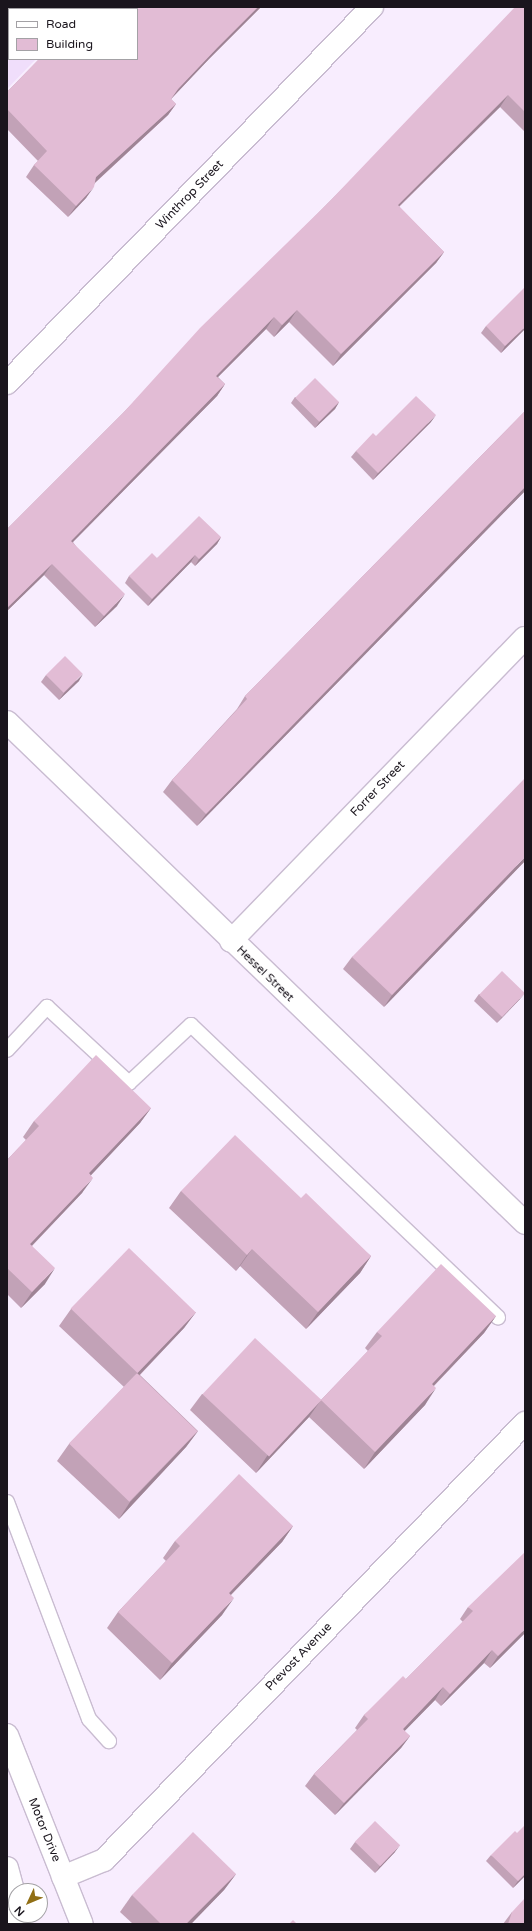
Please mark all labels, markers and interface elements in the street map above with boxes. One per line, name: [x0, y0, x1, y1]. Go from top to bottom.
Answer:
legend: [8, 8, 138, 60]
text: Road: [46, 17, 76, 31]
text: Building: [46, 37, 93, 51]
street label: Winthrop Street: [153, 157, 227, 233]
street label: Forrer Street: [348, 758, 408, 820]
street label: Hessel Street: [233, 943, 297, 1005]
street label: Prevost Avenue: [263, 1620, 335, 1694]
street label: Motor Drive: [25, 1796, 63, 1864]
north arrow: [8, 1883, 48, 1923]
text: N: [12, 1903, 27, 1919]

